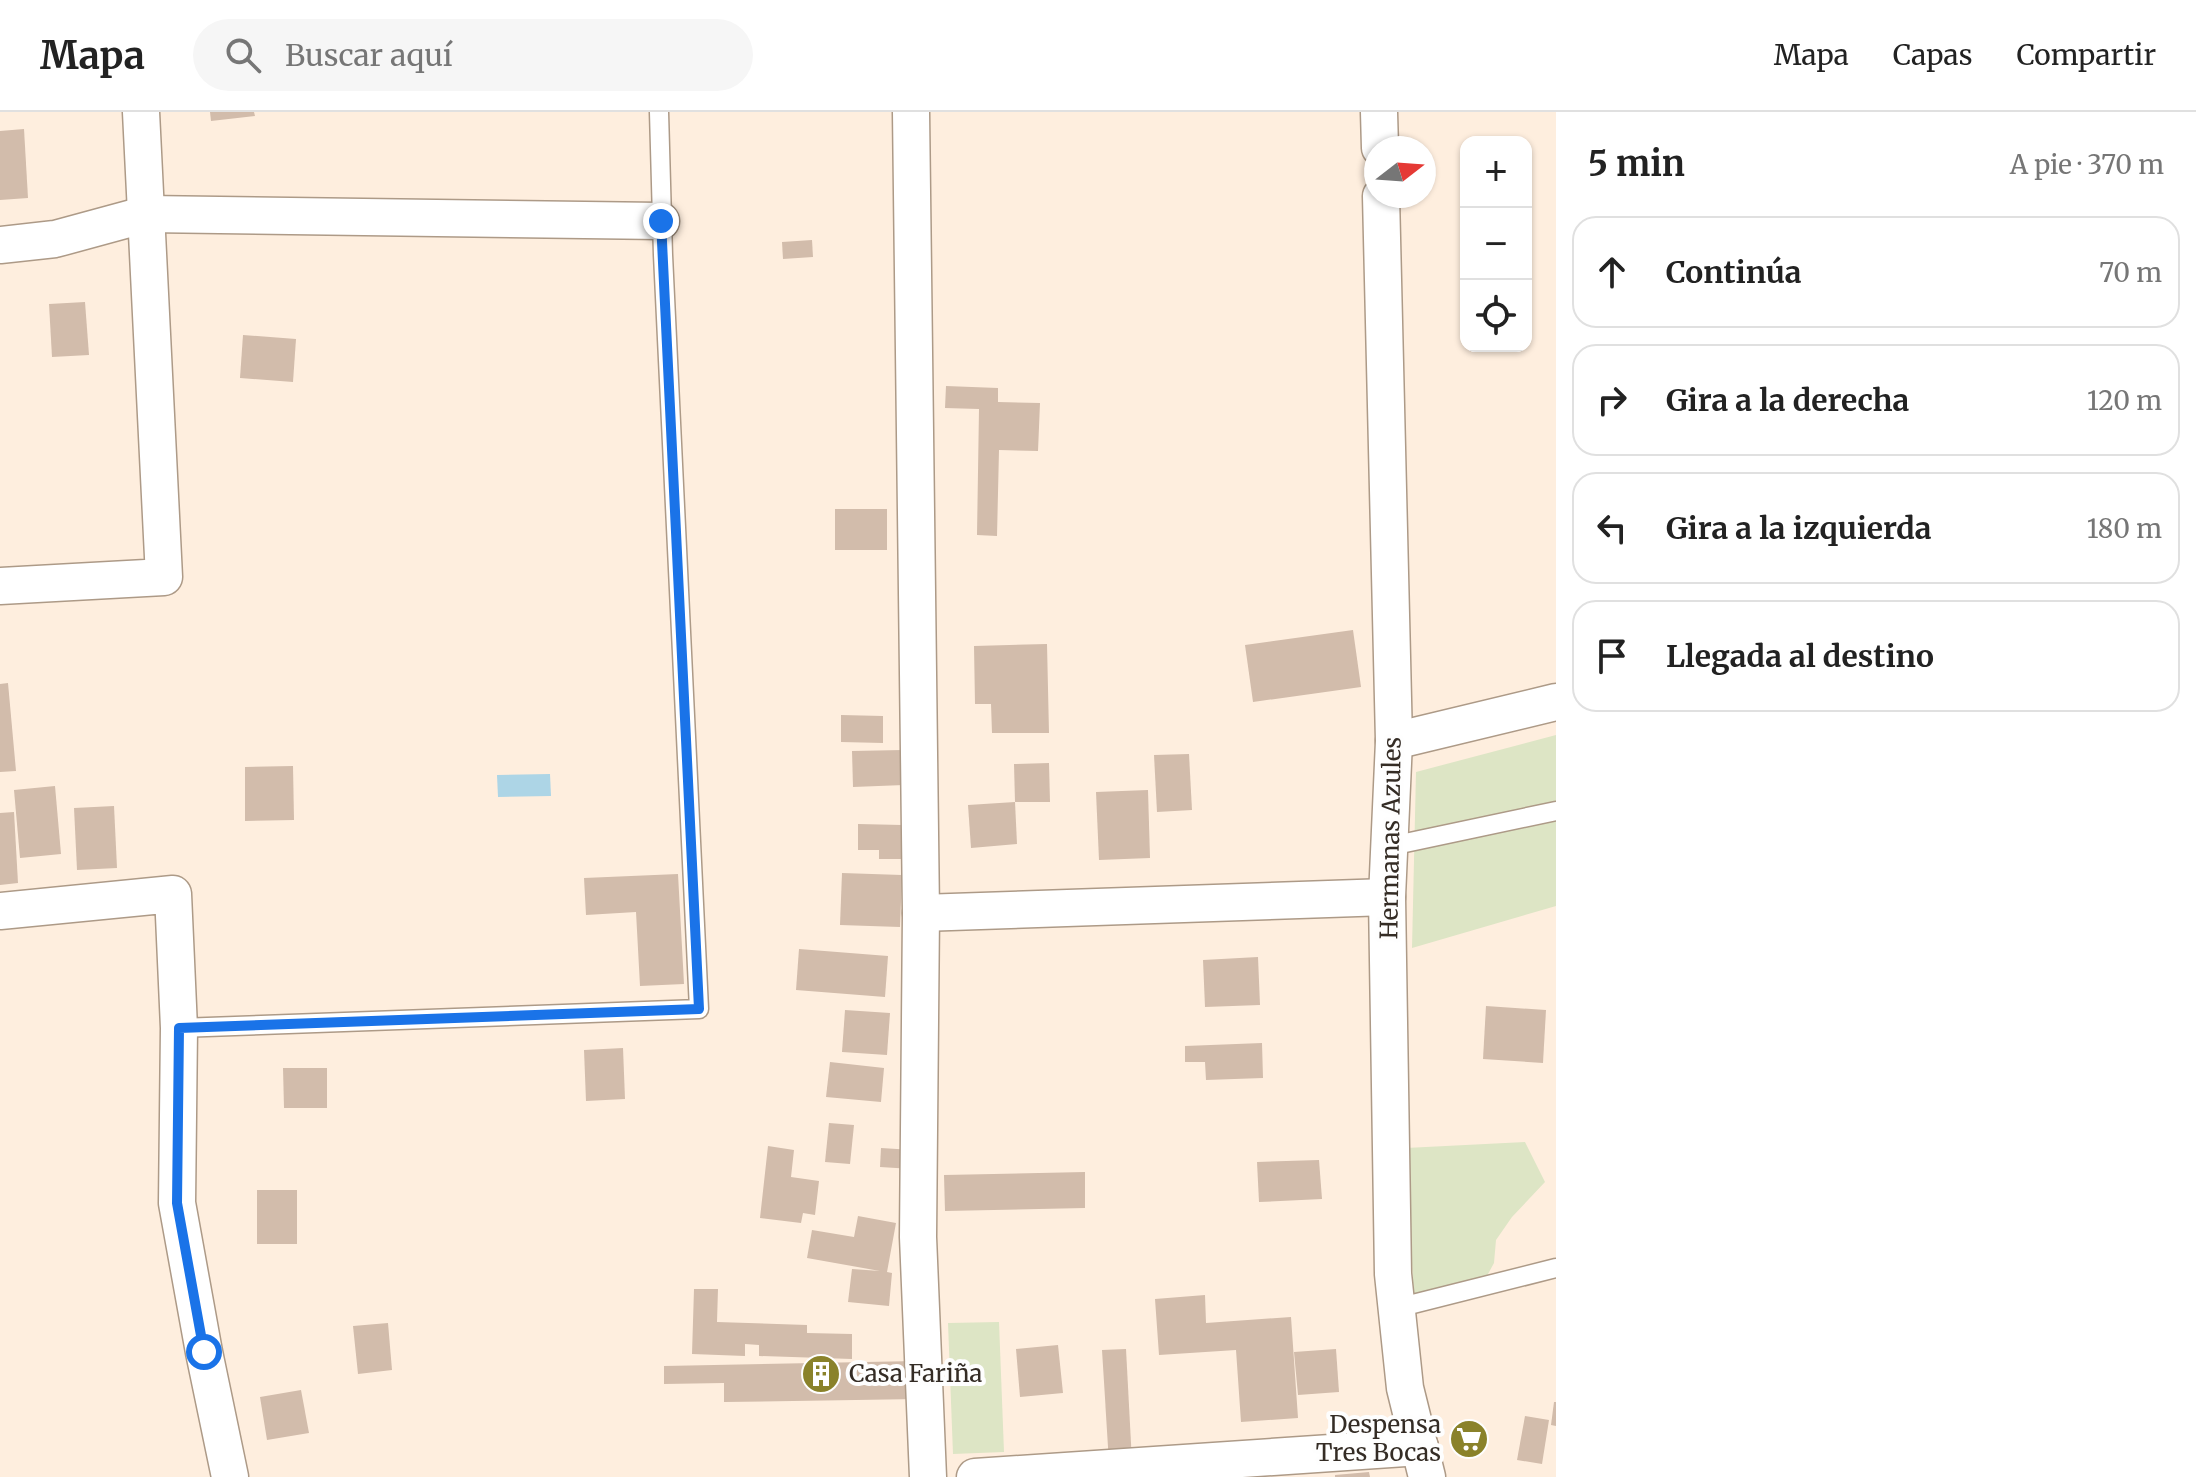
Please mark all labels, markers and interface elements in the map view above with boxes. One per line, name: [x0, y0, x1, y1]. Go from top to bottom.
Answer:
search box: [193, 19, 753, 91]
text: Mapa: [40, 32, 145, 79]
icon: search: [221, 33, 265, 77]
text: Buscar aquí: [285, 36, 453, 74]
text: Mapa: [1774, 37, 1849, 73]
text: Capas: [1893, 37, 1972, 73]
text: Compartir: [2016, 37, 2156, 73]
north arrow: [1364, 136, 1436, 208]
map controls: [1460, 136, 1532, 352]
button: +: [1460, 136, 1532, 208]
text: 5 min: [1588, 143, 1685, 185]
text: A pie · 370 m: [2010, 148, 2164, 181]
route end: [643, 203, 679, 239]
button: −: [1460, 208, 1532, 280]
icon: ahead: [1590, 250, 1634, 294]
text: Continúa: [1666, 253, 1802, 291]
text: 70 m: [2099, 256, 2162, 289]
button: locate: [1460, 280, 1532, 352]
icon: right: [1590, 378, 1634, 422]
text: Gira a la derecha: [1666, 381, 1909, 419]
text: 120 m: [2087, 384, 2162, 417]
icon: left: [1590, 506, 1634, 550]
text: Gira a la izquierda: [1666, 509, 1932, 547]
text: 180 m: [2087, 512, 2162, 545]
icon: arrive: [1590, 634, 1634, 678]
text: Llegada al destino: [1666, 637, 1934, 675]
street label: Hermanas Azules: [1373, 736, 1408, 940]
route start: [186, 1334, 222, 1370]
building icon: Casa Fariña: [800, 1353, 842, 1395]
place label: Casa Fariña: [849, 1358, 983, 1389]
place label: Despensa Tres Bocas: [1316, 1409, 1441, 1468]
supermarket icon: Despensa Tres Bocas: [1448, 1418, 1490, 1460]

